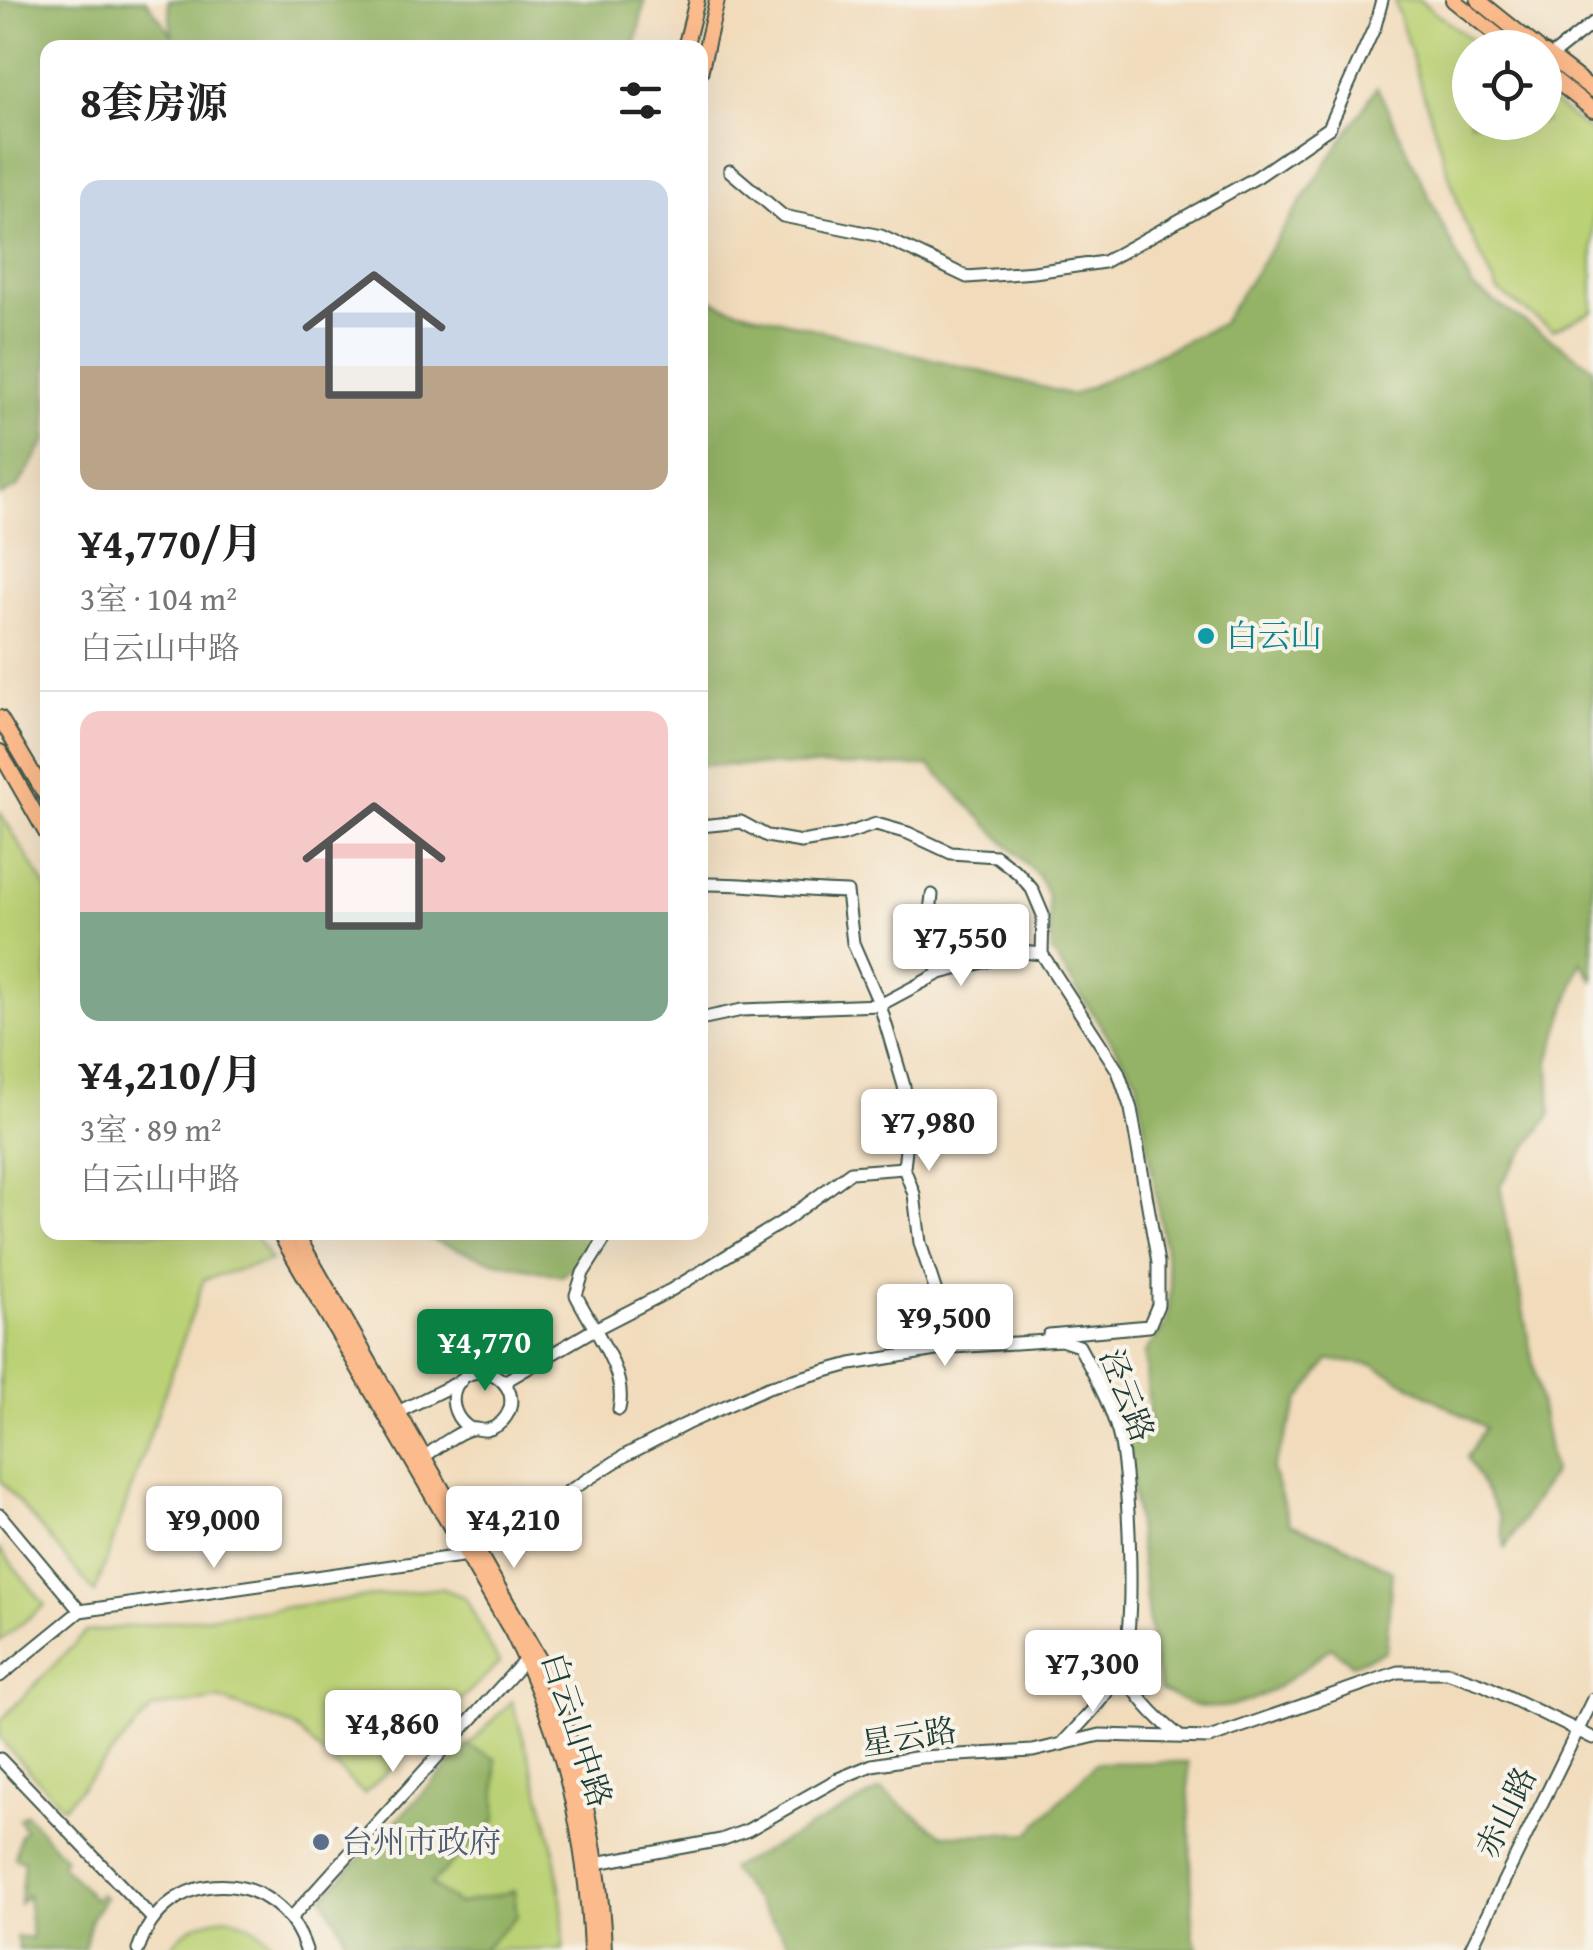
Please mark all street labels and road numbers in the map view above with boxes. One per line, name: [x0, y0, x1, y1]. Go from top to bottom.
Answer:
street label: 泾云路: [1088, 1342, 1167, 1448]
street label: 白云山中路: [530, 1646, 625, 1813]
street label: 星云路: [858, 1706, 960, 1767]
street label: 赤山路: [1463, 1758, 1548, 1865]

